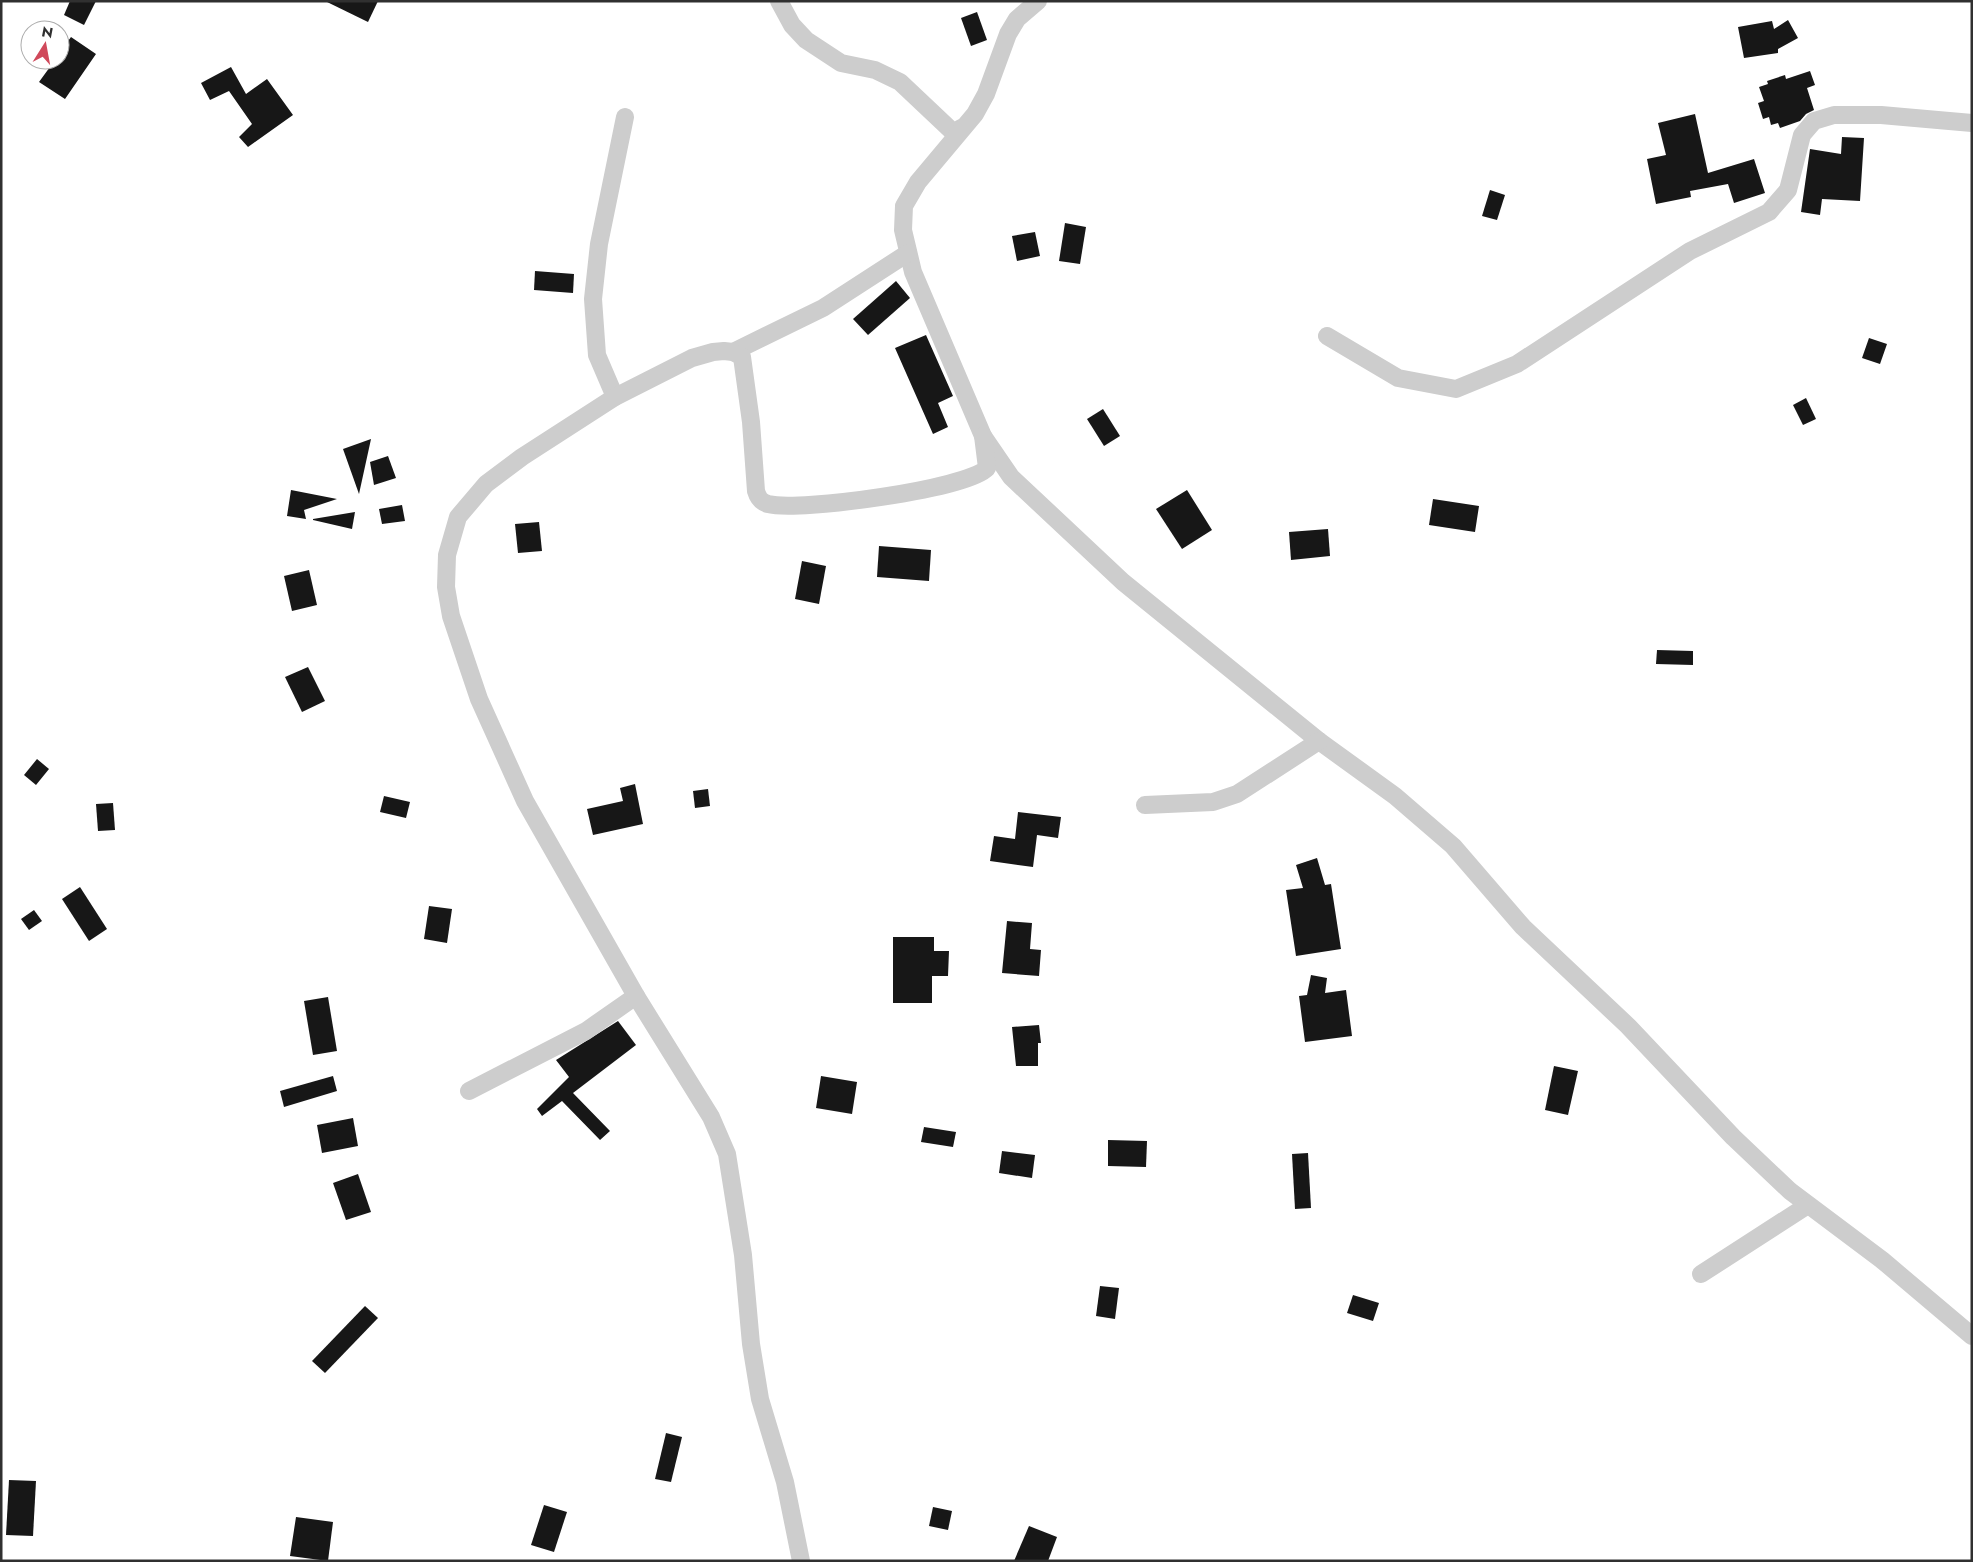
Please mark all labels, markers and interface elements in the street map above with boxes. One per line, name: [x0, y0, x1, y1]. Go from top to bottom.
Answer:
north arrow: [20, 20, 70, 70]
text: N: [40, 21, 55, 43]

